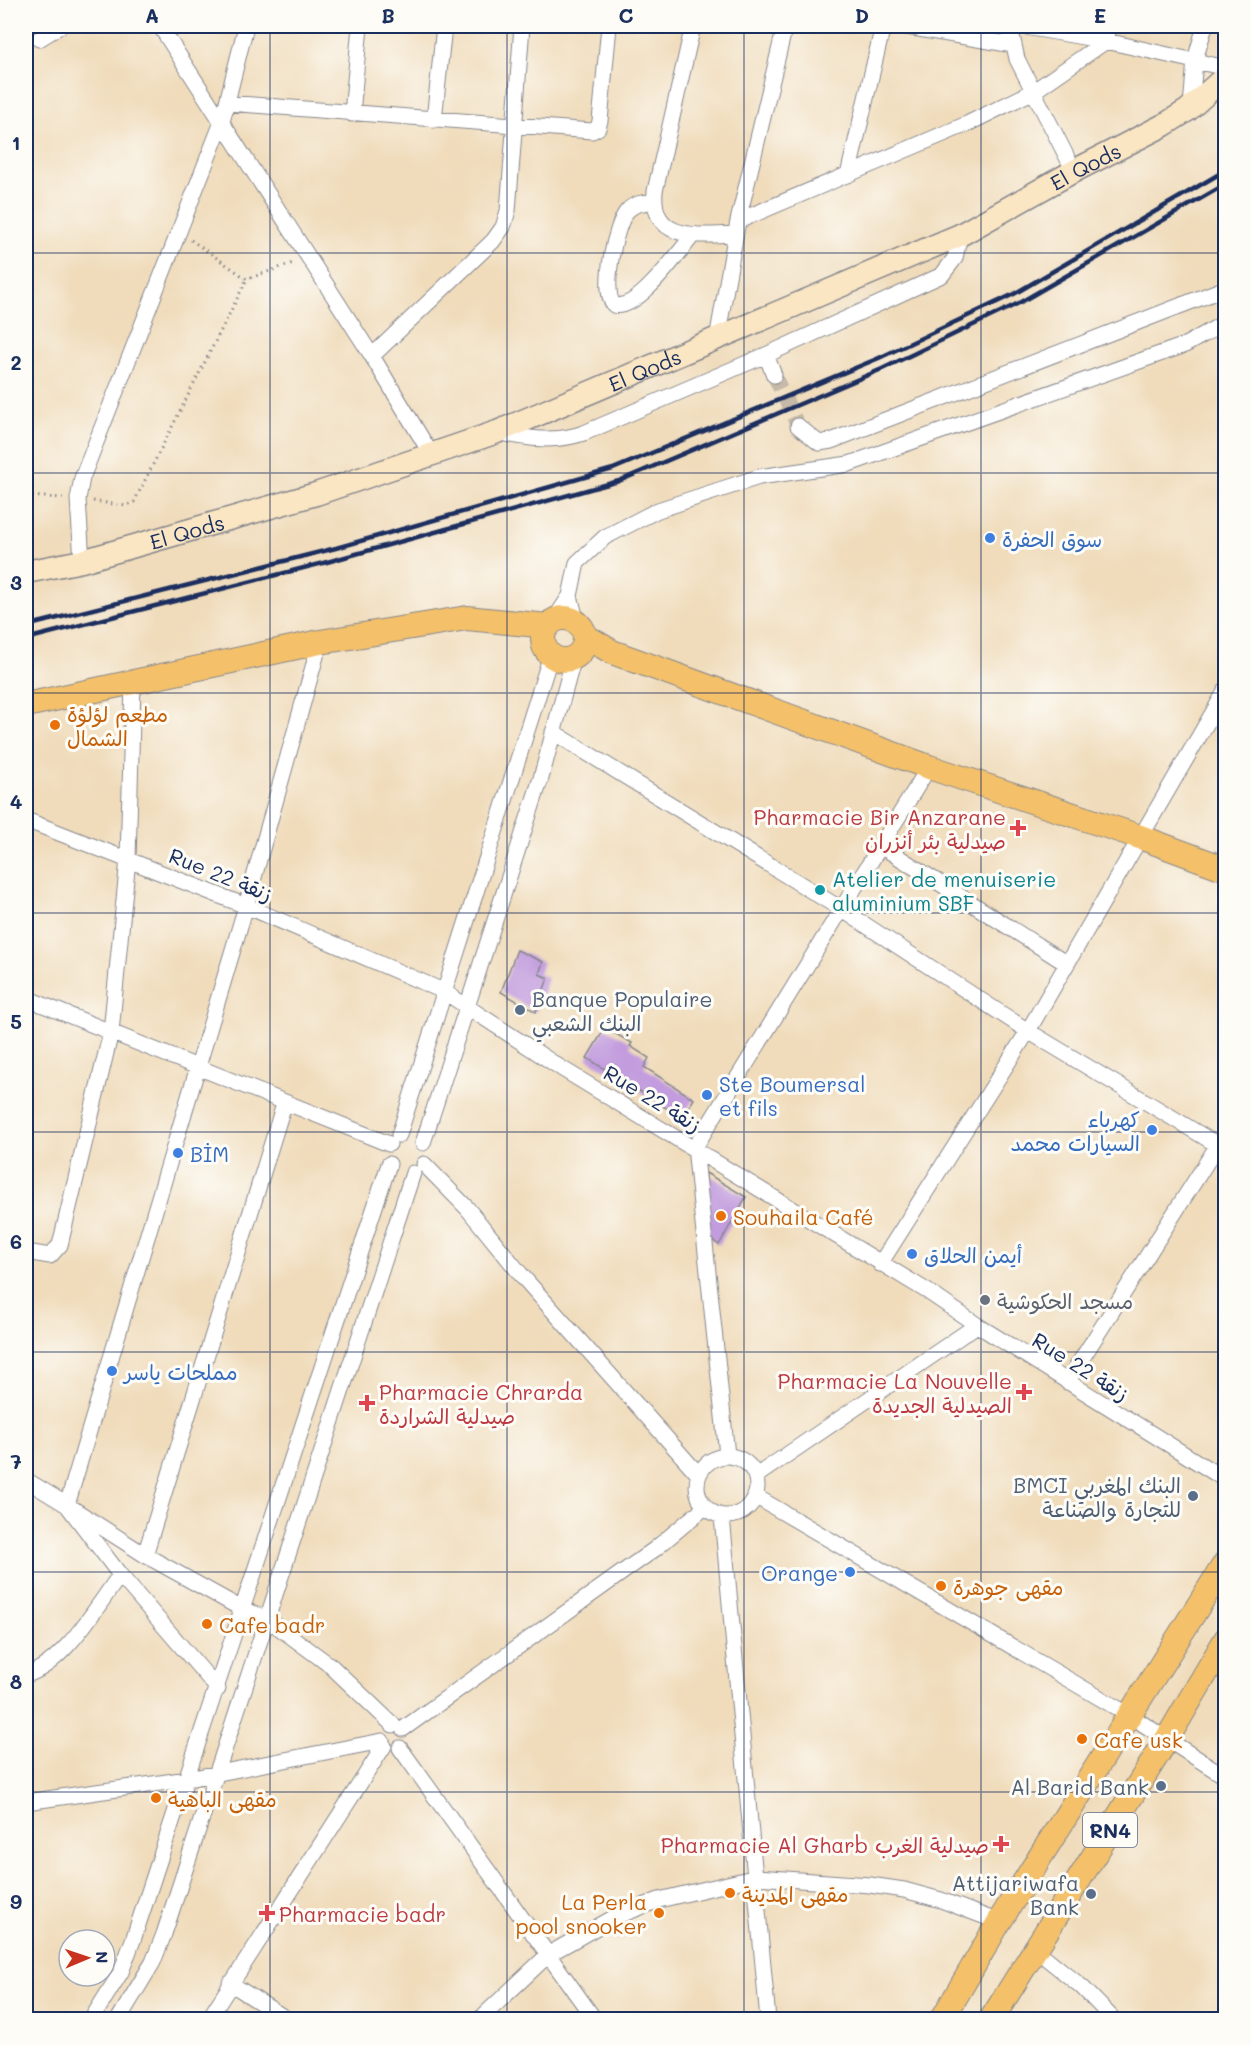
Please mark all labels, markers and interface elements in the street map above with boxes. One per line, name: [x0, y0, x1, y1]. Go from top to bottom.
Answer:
text: A: [145, 2, 159, 28]
text: B: [381, 2, 395, 28]
text: C: [619, 2, 634, 28]
text: D: [855, 2, 869, 28]
text: E: [1094, 2, 1106, 28]
text: 1: [12, 129, 20, 155]
street label: El Qods: [1045, 136, 1125, 195]
street label: El Qods: [604, 342, 685, 397]
text: 2: [10, 349, 22, 375]
street label: El Qods: [146, 508, 227, 555]
place label: سوق الحفرة: [1002, 525, 1102, 553]
marker: سوق الحفرة: [983, 531, 997, 545]
text: 3: [10, 569, 22, 595]
place label: مطعم لؤلؤة الشمال: [67, 700, 168, 751]
marker: مطعم لؤلؤة الشمال: [48, 718, 62, 732]
text: 4: [10, 788, 23, 814]
place label: Pharmacie Bir Anzarane صيدلية بئر أنزران: [753, 803, 1006, 855]
marker: Pharmacie Bir Anzarane صيدلية بئر أنزران: [1011, 821, 1025, 835]
street label: Rue 22 زنقة: [165, 841, 277, 907]
place label: Atelier de menuiserie aluminium SBF: [832, 865, 1056, 916]
marker: Atelier de menuiserie aluminium SBF: [813, 883, 827, 897]
place label: Banque Populaire البنك الشعبي: [532, 985, 712, 1043]
marker: Banque Populaire البنك الشعبي: [513, 1003, 527, 1017]
text: 5: [10, 1008, 22, 1034]
street label: Rue 22 زنقة: [599, 1058, 707, 1138]
place label: Ste Boumersal et fils: [719, 1070, 866, 1121]
marker: Ste Boumersal et fils: [700, 1088, 714, 1102]
place label: كهرباء السيارات محمد: [1011, 1105, 1140, 1156]
marker: كهرباء السيارات محمد: [1145, 1123, 1159, 1137]
place label: BİM: [190, 1140, 229, 1167]
marker: BİM: [171, 1146, 185, 1160]
place label: Souhaila Café: [733, 1203, 874, 1230]
marker: Souhaila Café: [714, 1209, 728, 1223]
text: 6: [10, 1228, 22, 1254]
place label: أيمن الحلاق: [924, 1241, 1022, 1268]
marker: أيمن الحلاق: [905, 1247, 919, 1261]
place label: مسجد الحكوشية: [997, 1287, 1133, 1315]
marker: مسجد الحكوشية: [978, 1293, 992, 1307]
street label: Rue 22 زنقة: [1028, 1326, 1134, 1406]
place label: مملحات ياسر: [122, 1358, 238, 1385]
marker: مملحات ياسر: [105, 1364, 119, 1378]
place label: Pharmacie La Nouvelle الصيدلية الجديدة: [777, 1367, 1012, 1418]
place label: Pharmacie Chrarda صيدلية الشراردة: [379, 1378, 583, 1429]
marker: Pharmacie La Nouvelle الصيدلية الجديدة: [1017, 1385, 1031, 1399]
marker: Pharmacie Chrarda صيدلية الشراردة: [360, 1396, 374, 1410]
text: 7: [10, 1448, 22, 1474]
place label: BMCI البنك المغربي للتجارة والصناعة: [1013, 1471, 1181, 1523]
marker: BMCI البنك المغربي للتجارة والصناعة: [1186, 1489, 1200, 1503]
place label: Orange: [761, 1559, 838, 1586]
marker: Orange: [843, 1565, 857, 1579]
place label: مقهى جوهرة: [953, 1573, 1064, 1602]
marker: مقهى جوهرة: [934, 1579, 948, 1593]
place label: Cafe badr: [219, 1611, 325, 1638]
marker: Cafe badr: [200, 1617, 214, 1631]
text: 8: [10, 1668, 22, 1694]
place label: Cafe usk: [1094, 1726, 1183, 1753]
marker: Cafe usk: [1075, 1732, 1089, 1746]
place label: Al Barid Bank: [1010, 1773, 1149, 1800]
marker: Al Barid Bank: [1154, 1779, 1168, 1793]
place label: مقهى الباهية: [168, 1785, 277, 1814]
marker: مقهى الباهية: [149, 1791, 163, 1805]
road number: RN4: [1083, 1813, 1137, 1847]
place label: Pharmacie Al Gharb صيدلية الغرب: [661, 1831, 989, 1859]
marker: Pharmacie Al Gharb صيدلية الغرب: [994, 1837, 1008, 1851]
place label: Attijariwafa Bank: [952, 1869, 1079, 1920]
place label: مقهى المدينة: [742, 1880, 849, 1909]
marker: مقهى المدينة: [723, 1886, 737, 1900]
marker: Attijariwafa Bank: [1084, 1887, 1098, 1901]
text: 9: [10, 1888, 22, 1914]
place label: La Perla pool snooker: [516, 1888, 647, 1939]
place label: Pharmacie badr: [279, 1900, 446, 1927]
marker: Pharmacie badr: [260, 1906, 274, 1920]
marker: La Perla pool snooker: [652, 1906, 666, 1920]
north arrow: [57, 1928, 117, 1988]
text: N: [92, 1951, 113, 1964]

